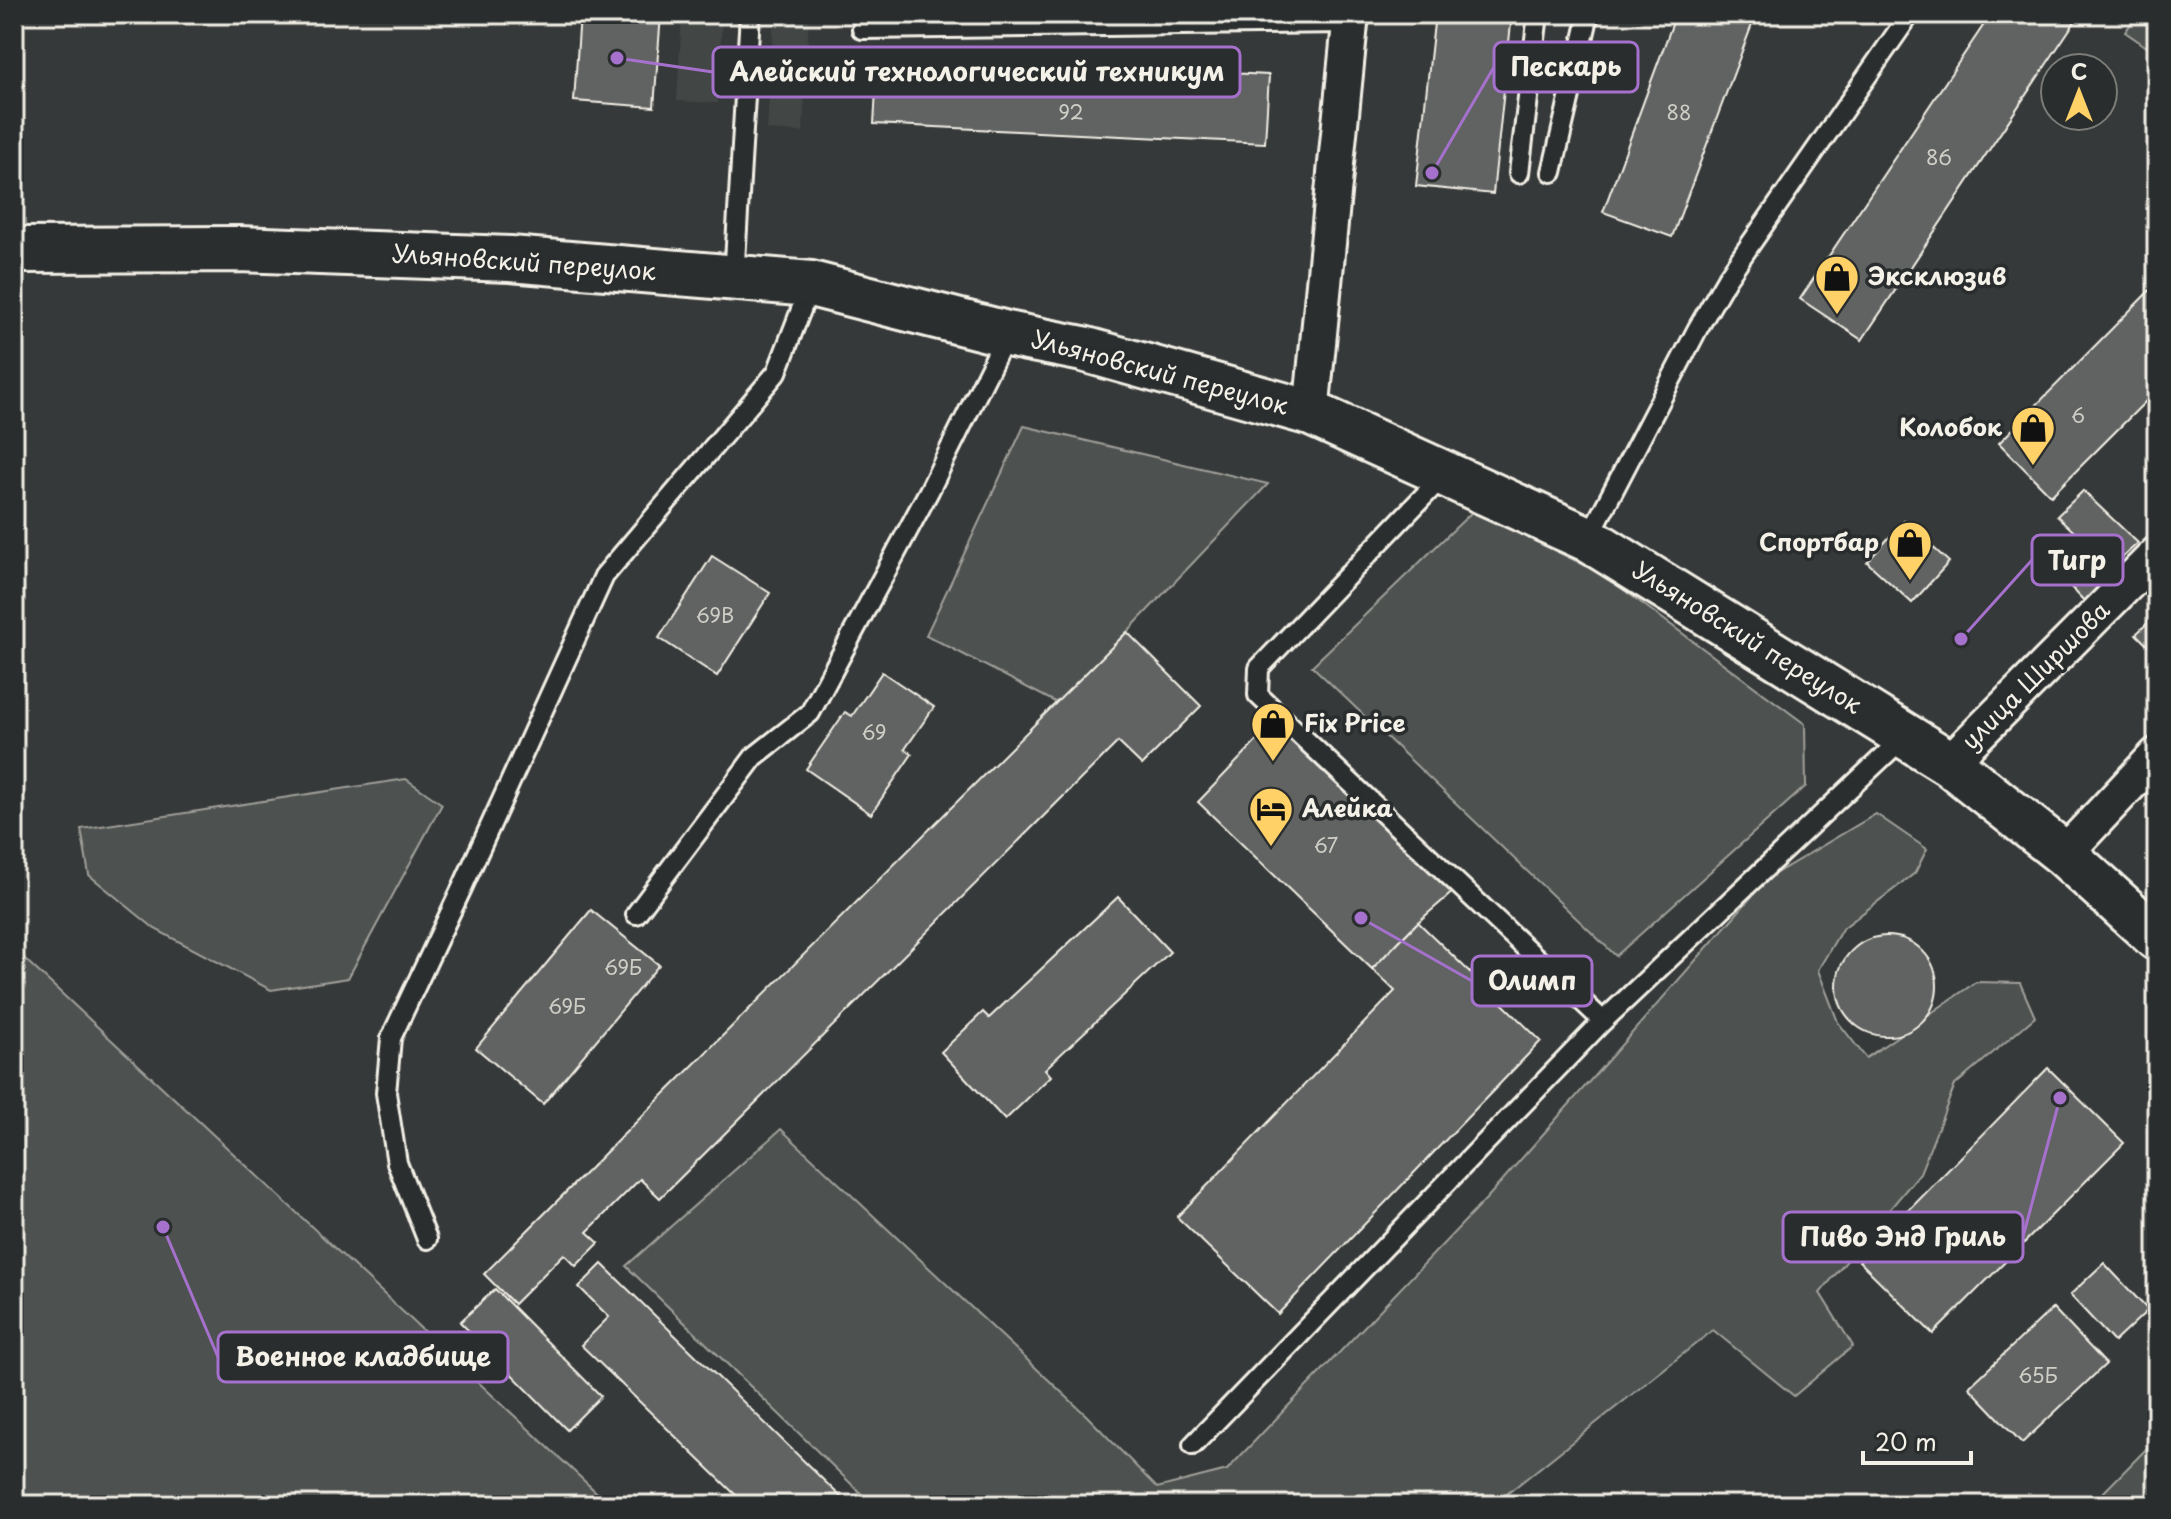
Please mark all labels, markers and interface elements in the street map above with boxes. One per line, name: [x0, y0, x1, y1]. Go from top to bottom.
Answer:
callout: Пескарь: [1494, 42, 1638, 92]
text: Пескарь: [1510, 46, 1622, 85]
callout: Алейский технологический техникум: [713, 47, 1240, 97]
text: Алейский технологический техникум: [729, 51, 1224, 90]
north arrow: [2039, 52, 2119, 132]
text: С: [2071, 54, 2087, 87]
house number: 92: [1058, 97, 1084, 127]
house number: 88: [1667, 97, 1691, 127]
house number: 86: [1926, 142, 1952, 172]
street label: Ульяновский переулок: [391, 234, 658, 288]
shop icon: Эксклюзив: [1813, 253, 1861, 316]
place label: Эксклюзив: [1868, 257, 2006, 293]
street label: Ульяновский переулок: [1028, 319, 1293, 423]
house number: 6: [2071, 400, 2085, 430]
shop icon: Колобок: [2009, 404, 2057, 467]
place label: Колобок: [1899, 408, 2003, 444]
shop icon: Спортбар: [1886, 519, 1934, 582]
place label: Спортбар: [1759, 523, 1879, 559]
callout: Тигр: [2032, 535, 2123, 585]
text: Тигр: [2048, 540, 2106, 579]
street label: Ульяновский переулок: [1627, 551, 1870, 722]
street label: улица Ширшова: [1952, 592, 2117, 757]
house number: 69В: [696, 600, 734, 630]
shop icon: Fix Price: [1249, 700, 1297, 763]
place label: Fix Price: [1304, 704, 1405, 740]
house number: 69: [861, 717, 887, 747]
hotel icon: Алейка: [1247, 785, 1295, 848]
place label: Алейка: [1301, 789, 1394, 825]
house number: 67: [1314, 830, 1338, 860]
house number: 69Б: [604, 952, 642, 982]
callout: Олимп: [1472, 956, 1592, 1006]
text: Олимп: [1488, 960, 1576, 999]
house number: 69Б: [548, 991, 586, 1021]
callout: Пиво Энд Гриль: [1783, 1212, 2023, 1262]
text: Пиво Энд Гриль: [1800, 1216, 2006, 1255]
callout: Военное кладбище: [218, 1332, 508, 1382]
text: Военное кладбище: [235, 1336, 491, 1375]
house number: 65Б: [2018, 1360, 2058, 1390]
scale bar: [1863, 1415, 1971, 1465]
text: 20 m: [1875, 1423, 1937, 1459]

